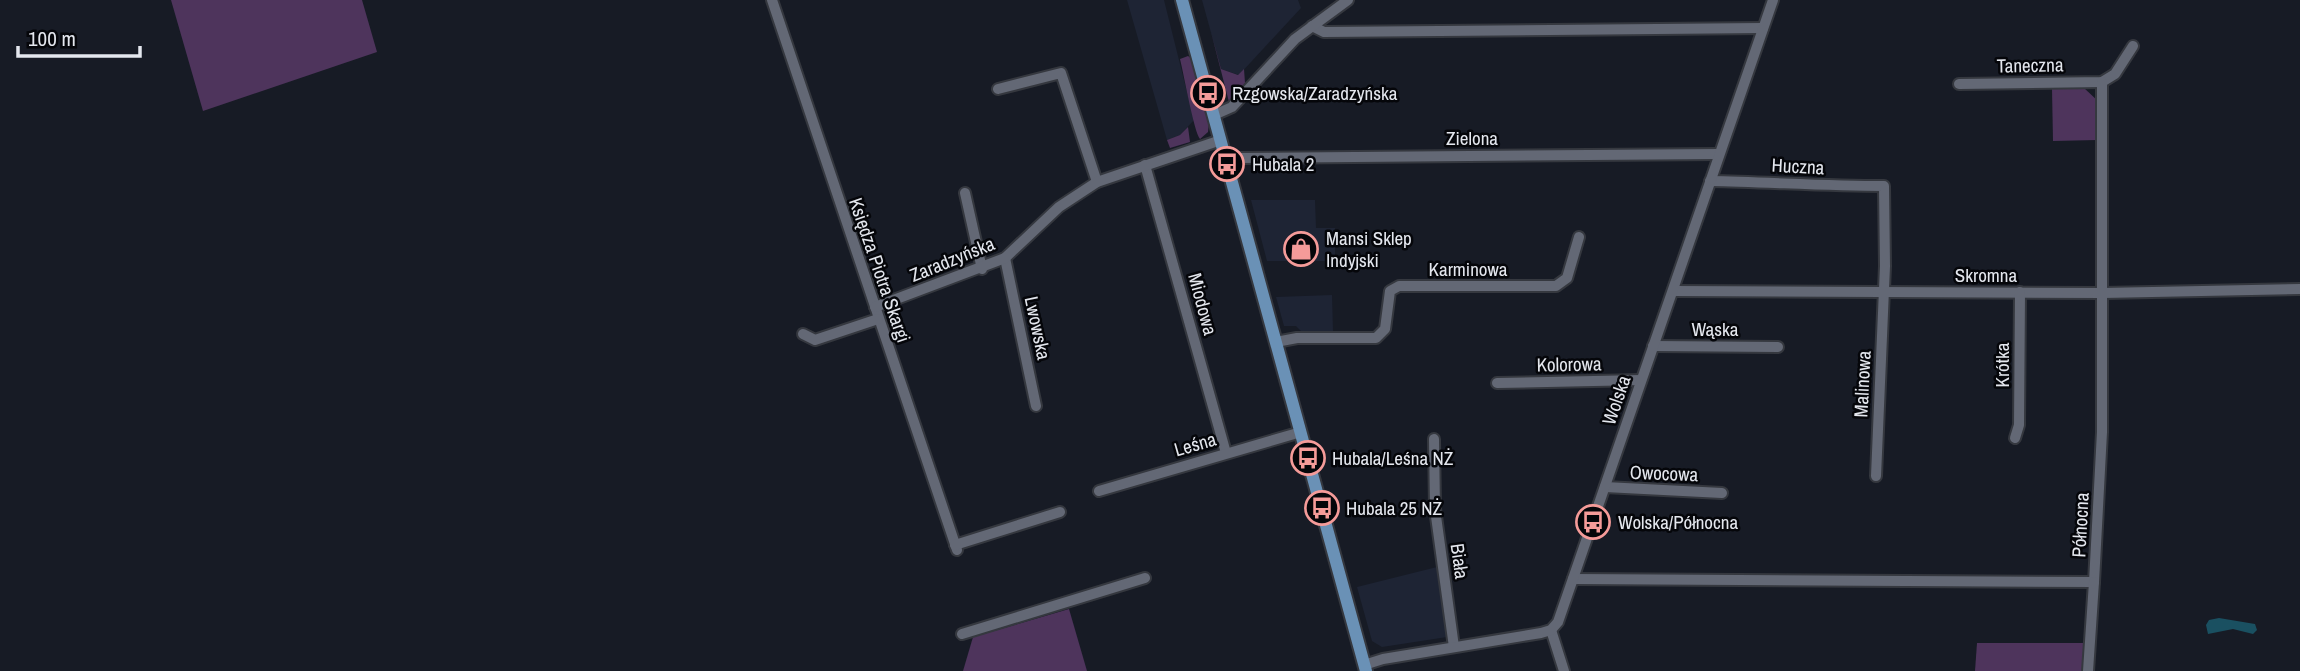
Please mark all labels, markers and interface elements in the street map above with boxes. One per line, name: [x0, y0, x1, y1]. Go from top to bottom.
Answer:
scale bar: [18, 14, 140, 58]
text: 100 m: [28, 24, 76, 53]
street label: Taneczna: [1996, 51, 2064, 79]
bus stop icon: Rzgowska/Zaradzyńska: [1189, 74, 1227, 112]
place label: Rzgowska/Zaradzyńska: [1232, 80, 1398, 106]
street label: Zielona: [1446, 125, 1498, 151]
bus stop icon: Hubala 2: [1208, 145, 1246, 183]
place label: Hubala 2: [1252, 151, 1314, 177]
street label: Huczna: [1771, 152, 1825, 180]
street label: Księdza Piotra Skargi: [843, 194, 917, 346]
place label: Mansi Sklep Indyjski: [1326, 225, 1412, 273]
street label: Zaradzyńska: [906, 230, 999, 288]
shop icon: Mansi Sklep Indyjski: [1282, 230, 1320, 268]
street label: Karminowa: [1429, 256, 1508, 282]
street label: Skromna: [1955, 262, 2018, 288]
street label: Miodowa: [1182, 270, 1224, 338]
street label: Lwowska: [1019, 294, 1057, 362]
street label: Wąska: [1691, 316, 1739, 342]
street label: Krótka: [1989, 342, 2015, 388]
street label: Kolorowa: [1536, 350, 1602, 378]
street label: Malinowa: [1847, 350, 1877, 418]
street label: Wolska: [1595, 371, 1637, 428]
street label: Leśna: [1171, 426, 1219, 462]
bus stop icon: Hubala/Leśna NŻ: [1289, 439, 1327, 477]
place label: Hubala/Leśna NŻ: [1332, 445, 1454, 471]
street label: Owocowa: [1629, 459, 1699, 487]
bus stop icon: Hubala 25 NŻ: [1303, 489, 1341, 527]
street label: Północna: [2065, 492, 2095, 558]
place label: Hubala 25 NŻ: [1346, 495, 1443, 521]
bus stop icon: Wolska/Północna: [1574, 503, 1612, 541]
place label: Wolska/Północna: [1618, 509, 1738, 535]
street label: Biała: [1445, 542, 1475, 581]

